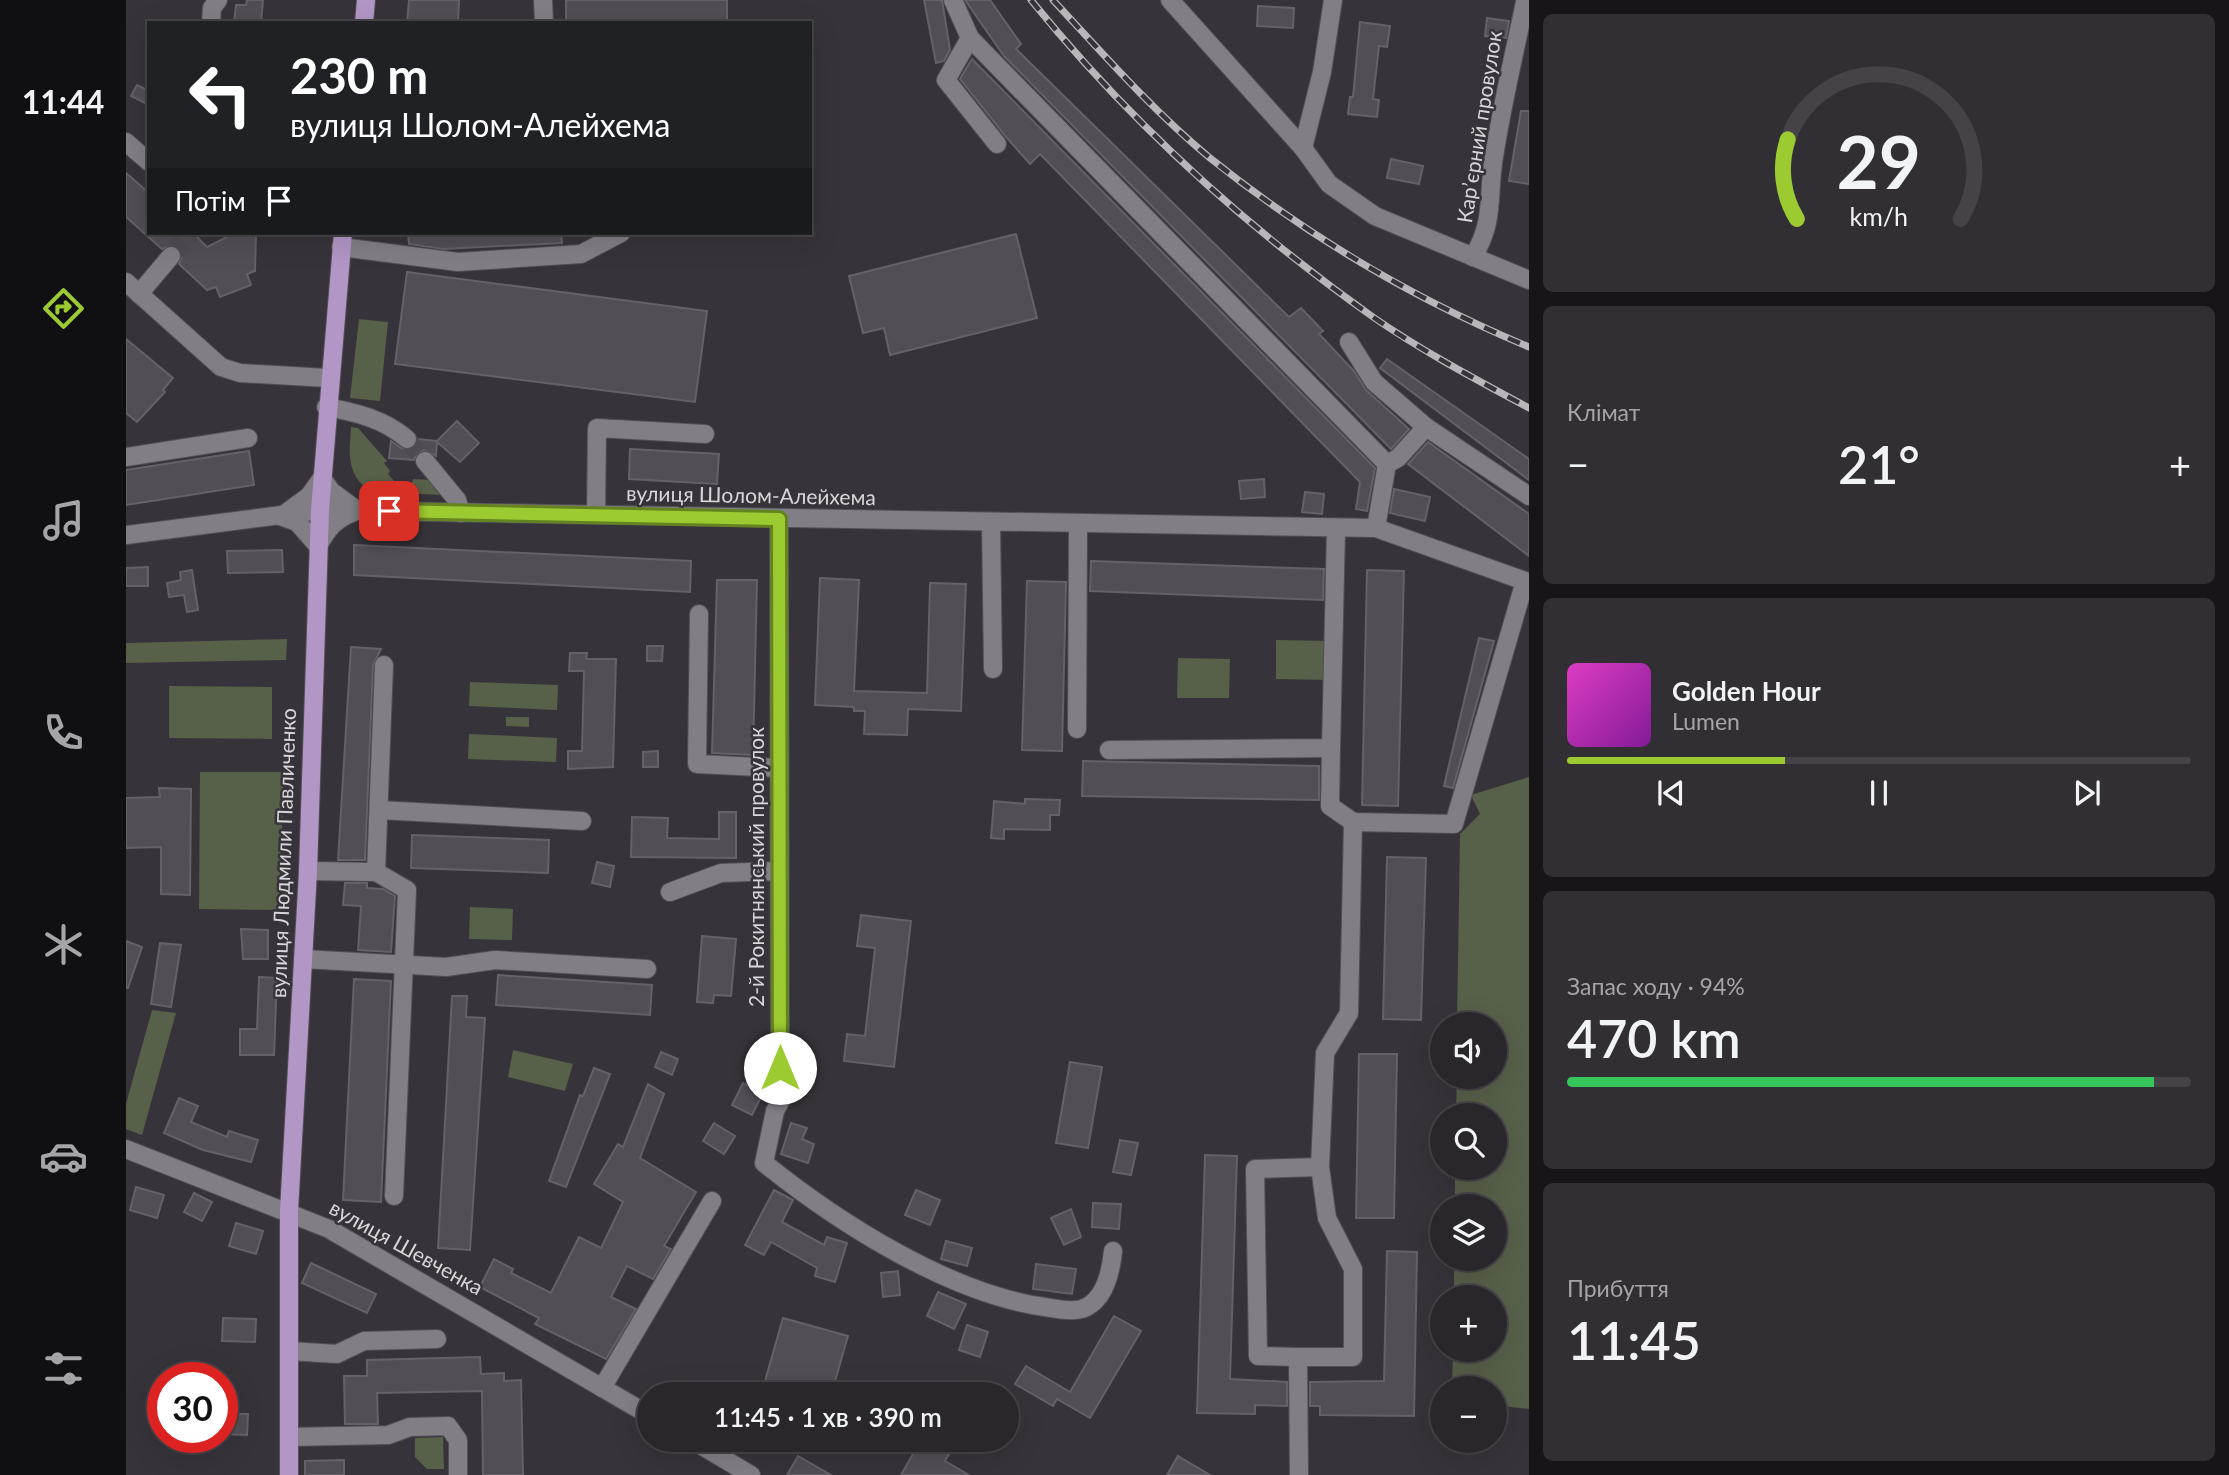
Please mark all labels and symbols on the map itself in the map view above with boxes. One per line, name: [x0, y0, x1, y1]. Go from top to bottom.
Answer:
street label: Карʼєрний провулок: [1451, 29, 1506, 225]
street label: вулиця Шолом-Алейхема: [626, 480, 876, 509]
pin: [359, 481, 419, 541]
street label: вулиця Людмили Павличенко: [265, 708, 300, 998]
street label: 2-й Рокитнянський провулок: [743, 727, 768, 1007]
position arrow: [743, 1031, 817, 1105]
street label: вулиця Шевченка: [326, 1194, 488, 1299]
speed limit sign: 30: [147, 1362, 238, 1453]

